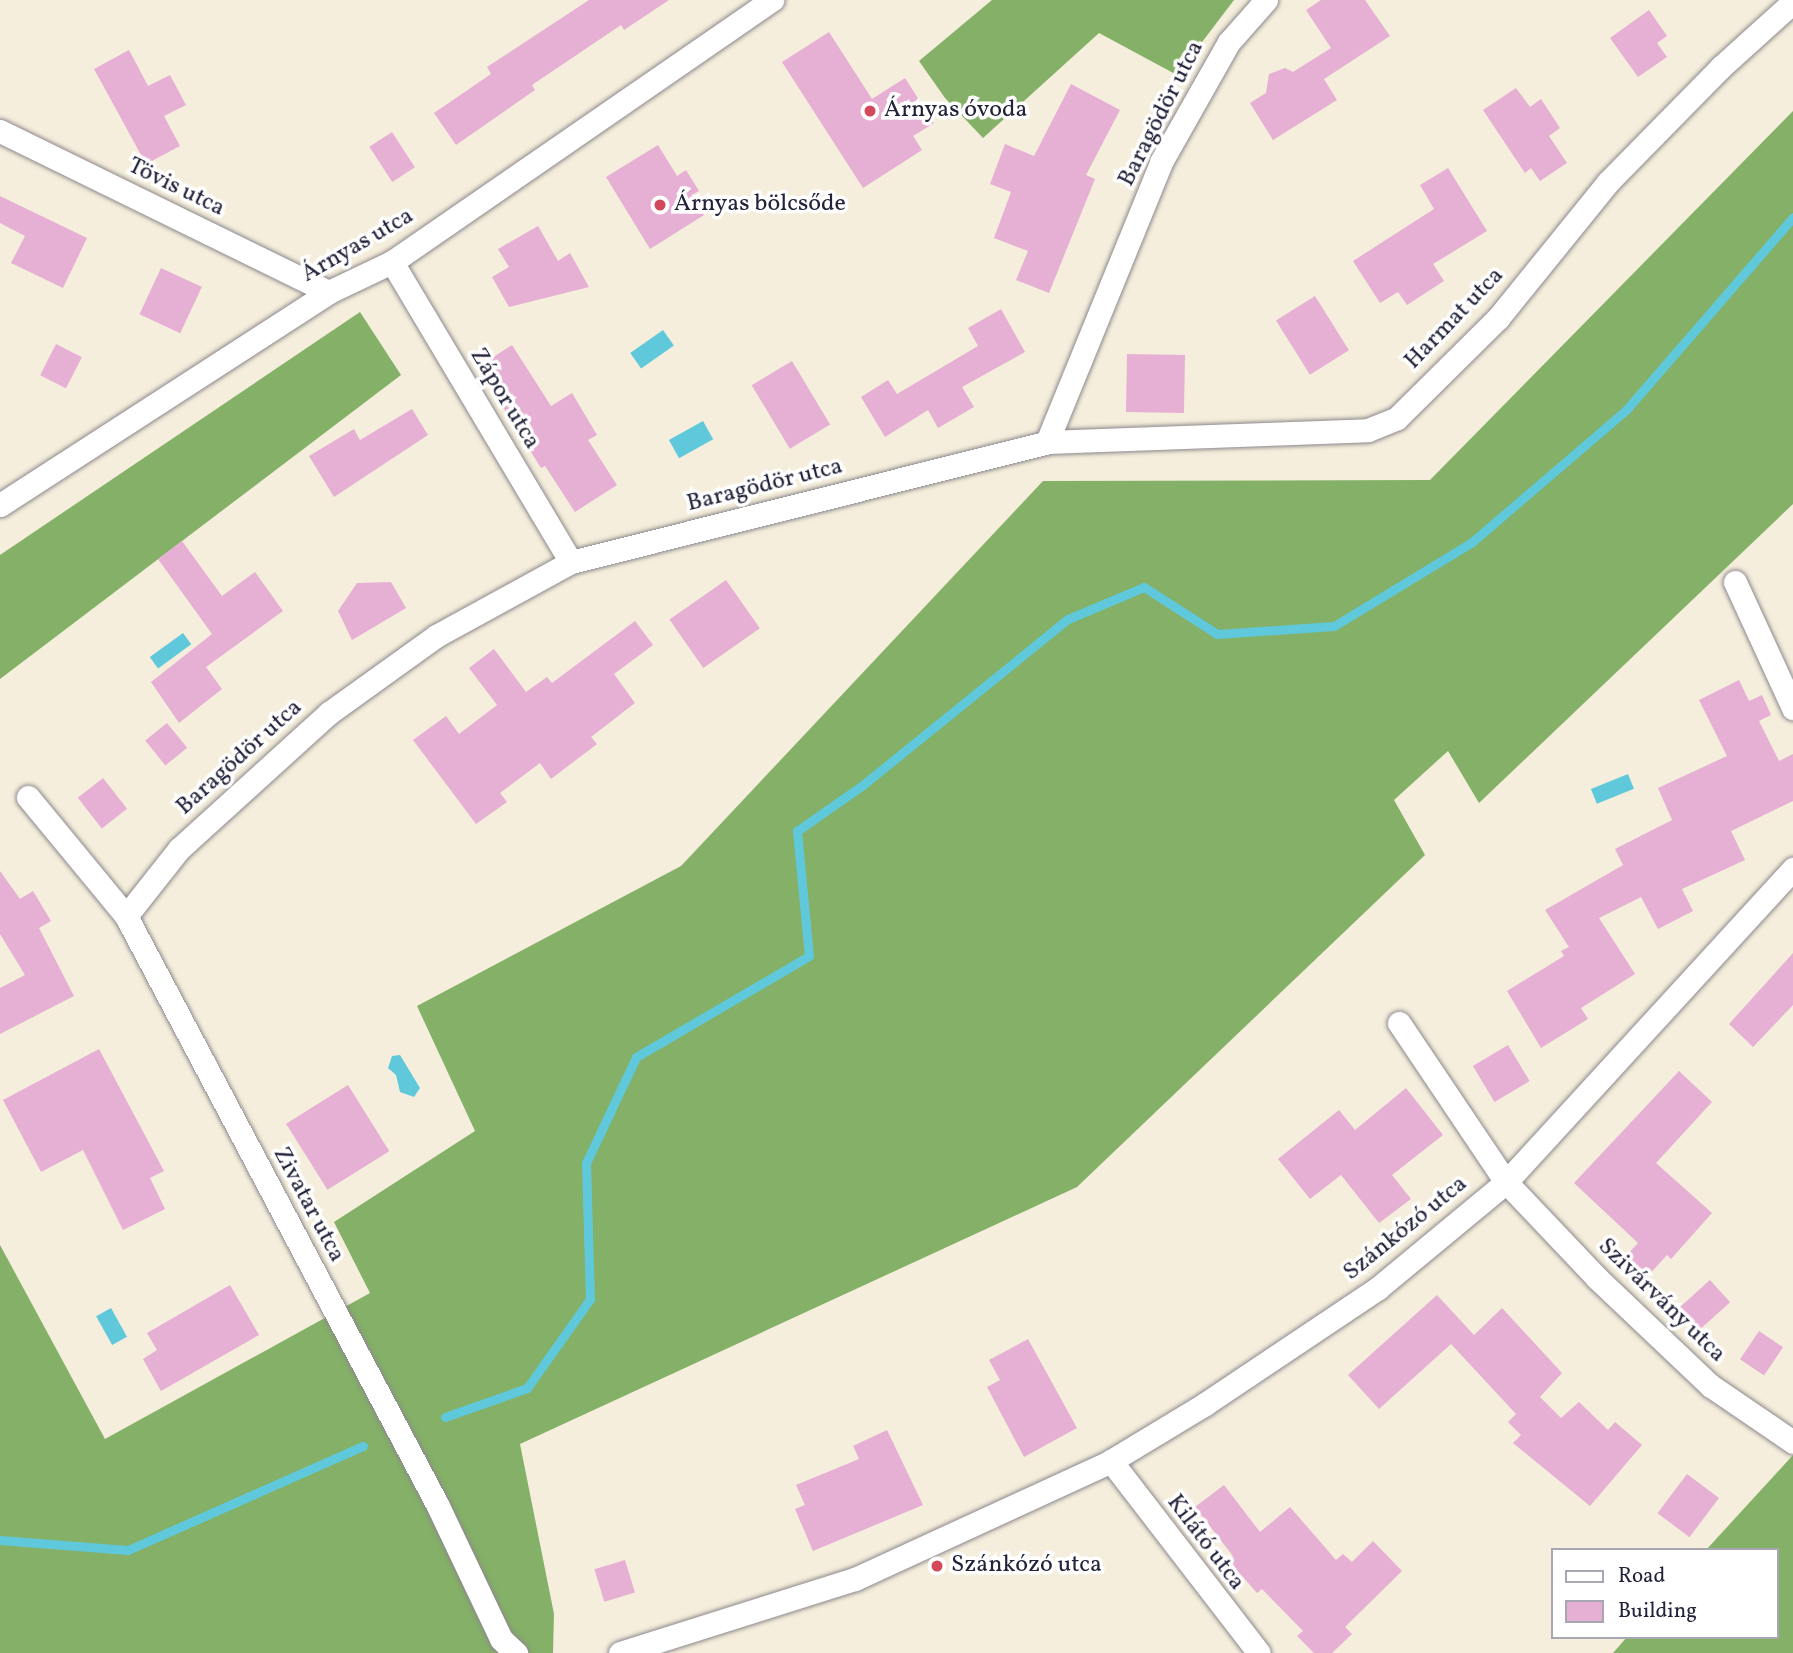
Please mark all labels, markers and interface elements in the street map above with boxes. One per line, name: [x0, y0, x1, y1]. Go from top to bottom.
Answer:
street label: Baragödör utca: [1113, 36, 1211, 192]
place label: Árnyas óvoda: [884, 97, 1028, 125]
marker: Árnyas óvoda: [862, 103, 878, 119]
street label: Tövis utca: [123, 152, 229, 224]
place label: Árnyas bölcsőde: [674, 191, 846, 219]
marker: Árnyas bölcsőde: [652, 197, 668, 213]
street label: Árnyas utca: [297, 202, 419, 290]
street label: Harmat utca: [1399, 262, 1511, 376]
street label: Zápor utca: [463, 343, 545, 455]
street label: Baragödör utca: [684, 453, 846, 519]
street label: Baragödör utca: [171, 694, 309, 822]
street label: Zivatar utca: [266, 1142, 350, 1268]
street label: Szánkózó utca: [1338, 1170, 1474, 1288]
street label: Szivárvány utca: [1591, 1233, 1731, 1369]
street label: Kilátó utca: [1160, 1489, 1250, 1597]
legend: [1552, 1548, 1779, 1639]
place label: Szánkózó utca: [951, 1552, 1102, 1580]
marker: Szánkózó utca: [929, 1558, 945, 1574]
text: Road: [1618, 1562, 1665, 1591]
text: Building: [1618, 1597, 1697, 1626]

